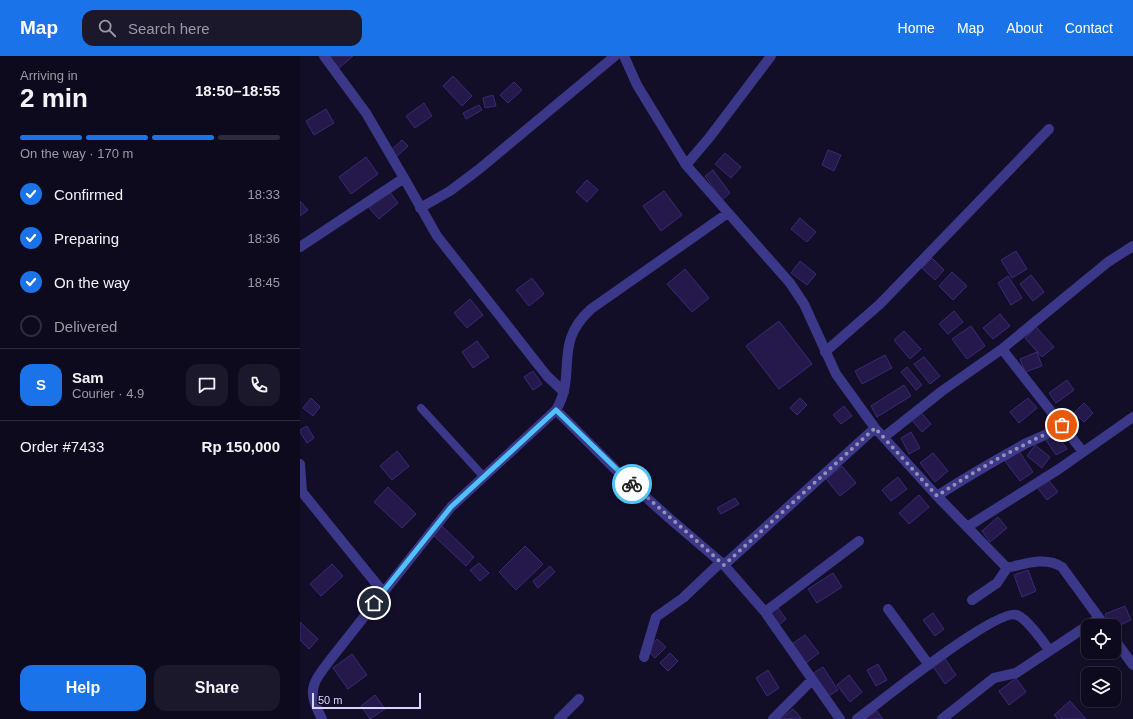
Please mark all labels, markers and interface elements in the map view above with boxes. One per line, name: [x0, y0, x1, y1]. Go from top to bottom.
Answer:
search box: [82, 10, 362, 46]
text: Map: [20, 17, 58, 38]
icon: search: [96, 17, 118, 39]
text: Search here: [128, 20, 210, 37]
text: Home: [898, 20, 935, 36]
text: Map: [957, 20, 984, 36]
text: About: [1006, 20, 1043, 36]
text: Contact: [1065, 20, 1113, 36]
text: Arriving in: [20, 68, 78, 83]
text: 18:50–18:55: [195, 82, 280, 99]
text: 2 min: [20, 83, 88, 113]
text: On the way · 170 m: [20, 146, 133, 161]
icon: check: [20, 183, 42, 205]
text: Confirmed: [54, 186, 123, 203]
text: 18:33: [247, 187, 280, 202]
icon: check: [20, 227, 42, 249]
text: Preparing: [54, 230, 119, 247]
text: 18:36: [247, 231, 280, 246]
icon: check: [20, 271, 42, 293]
text: On the way: [54, 274, 130, 291]
text: 18:45: [247, 275, 280, 290]
text: Delivered: [54, 318, 117, 335]
button: chat: [186, 364, 228, 406]
button: phone: [238, 364, 280, 406]
text: Sam: [72, 369, 104, 386]
text: S: [36, 376, 46, 393]
text: Courier · 4.9: [72, 386, 144, 401]
pin: [1045, 408, 1079, 442]
icon: bag: [1051, 414, 1073, 436]
text: Order #7433: [20, 438, 104, 455]
text: Rp 150,000: [202, 438, 280, 455]
courier: [612, 464, 652, 504]
icon: bike: [621, 473, 643, 495]
pin: [357, 586, 391, 620]
icon: home: [363, 592, 385, 614]
map controls: [1081, 619, 1121, 707]
button: locate: [1081, 619, 1121, 659]
button: Help: [20, 665, 146, 711]
button: Share: [154, 665, 280, 711]
button: layers: [1081, 667, 1121, 707]
scale bar: [312, 691, 421, 710]
text: 50 m: [318, 694, 342, 706]

